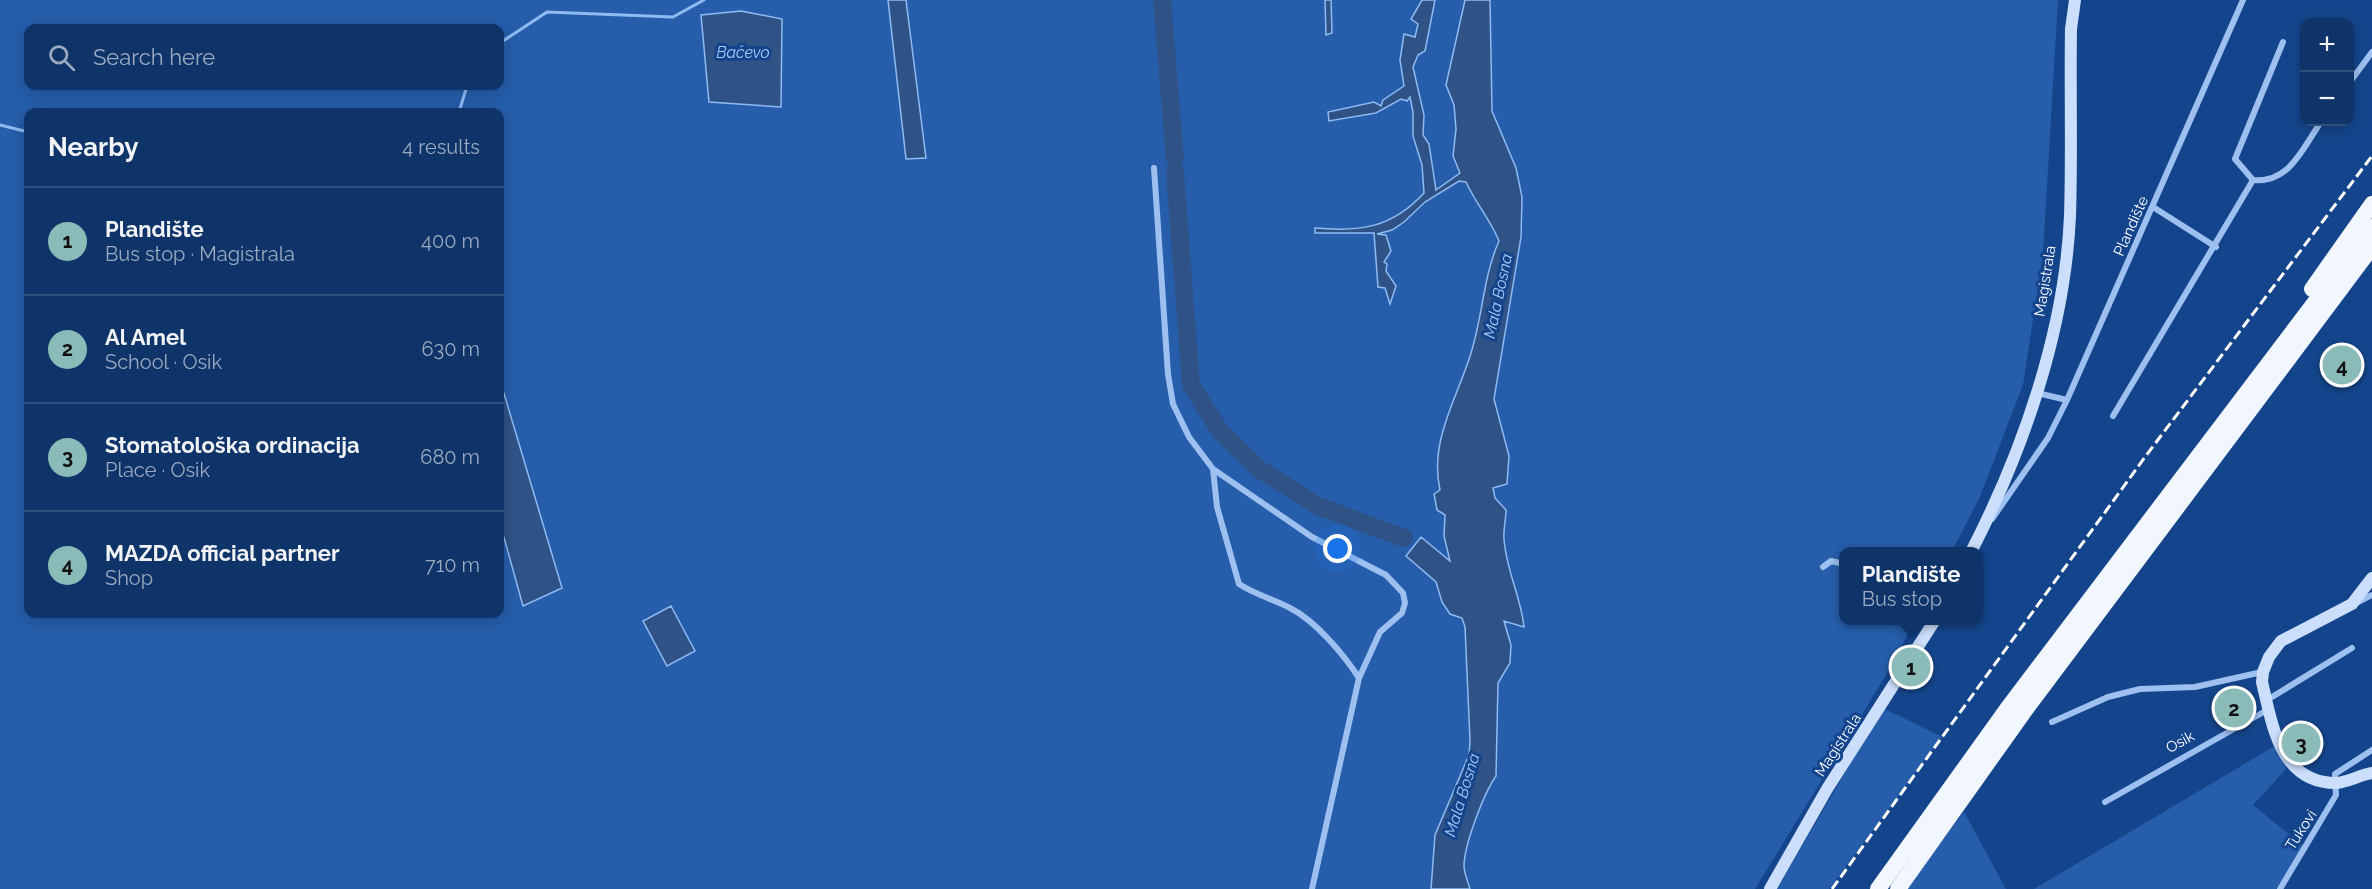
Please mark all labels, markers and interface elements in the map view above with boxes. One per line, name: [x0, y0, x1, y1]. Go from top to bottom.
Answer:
map controls: [2300, 18, 2354, 126]
button: +: [2300, 18, 2354, 72]
search box: [24, 24, 504, 90]
icon: search: [45, 41, 78, 74]
water label: Bačevo: [716, 43, 770, 62]
text: Search here: [93, 44, 215, 70]
button: −: [2300, 72, 2354, 126]
text: Nearby: [48, 132, 138, 162]
text: 4 results: [402, 135, 480, 159]
street label: Plandište: [2110, 193, 2152, 259]
text: Plandište: [105, 216, 204, 242]
text: 1: [63, 229, 72, 253]
text: 400 m: [421, 229, 480, 253]
text: Bus stop · Magistrala: [105, 242, 295, 266]
street label: Magistrala: [2030, 244, 2060, 318]
water label: Mala Bosna: [1480, 252, 1516, 340]
text: Al Amel: [105, 324, 186, 350]
text: 2: [62, 337, 73, 361]
text: 630 m: [422, 337, 480, 361]
pin: 4: [2322, 342, 2362, 388]
text: School · Osik: [105, 350, 222, 374]
text: Stomatološka ordinacija: [105, 432, 360, 458]
text: 3: [62, 445, 73, 469]
text: 680 m: [420, 445, 480, 469]
text: Place · Osik: [105, 458, 210, 482]
your location: [1323, 534, 1352, 563]
text: MAZDA official partner: [105, 540, 340, 566]
popup: [1839, 547, 1983, 625]
text: 4: [62, 553, 73, 577]
text: 710 m: [425, 553, 480, 577]
text: Plandište: [1862, 561, 1960, 587]
text: Shop: [105, 566, 153, 590]
text: Bus stop: [1862, 587, 1942, 611]
pin: 1: [1892, 644, 1930, 690]
pin: 2: [2214, 686, 2254, 730]
street label: Magistrala: [1811, 710, 1865, 780]
pin: 3: [2282, 720, 2320, 766]
street label: Osik: [2163, 727, 2197, 757]
water label: Mala Bosna: [1440, 751, 1484, 839]
street label: Tukovi: [2281, 807, 2321, 853]

